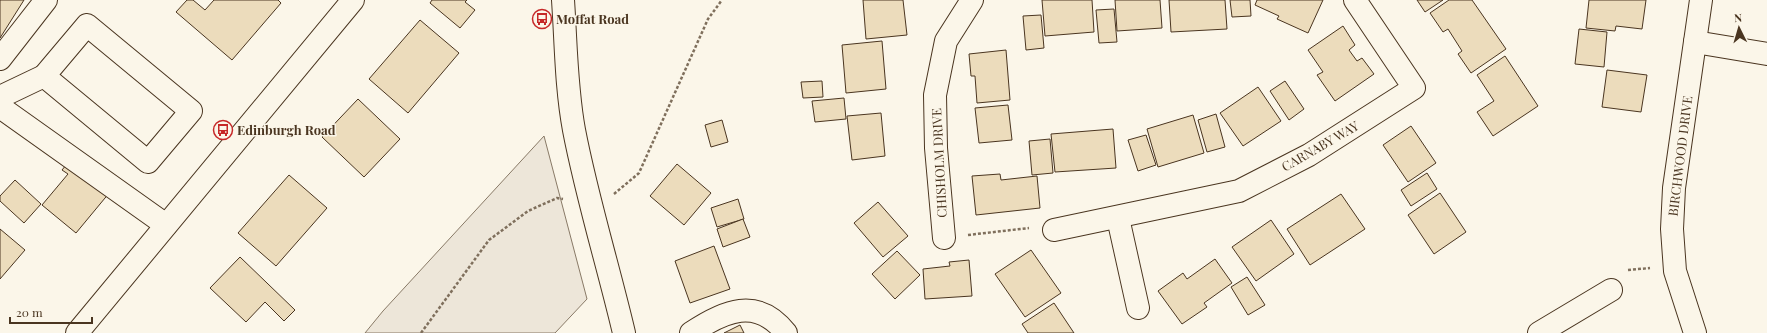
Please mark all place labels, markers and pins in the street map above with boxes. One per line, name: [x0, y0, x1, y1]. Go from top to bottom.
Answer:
bus stop icon: Moffat Road: [531, 8, 553, 30]
place label: Moffat Road: [556, 10, 629, 27]
bus stop icon: Edinburgh Road: [212, 119, 234, 141]
place label: Edinburgh Road: [237, 121, 336, 138]

